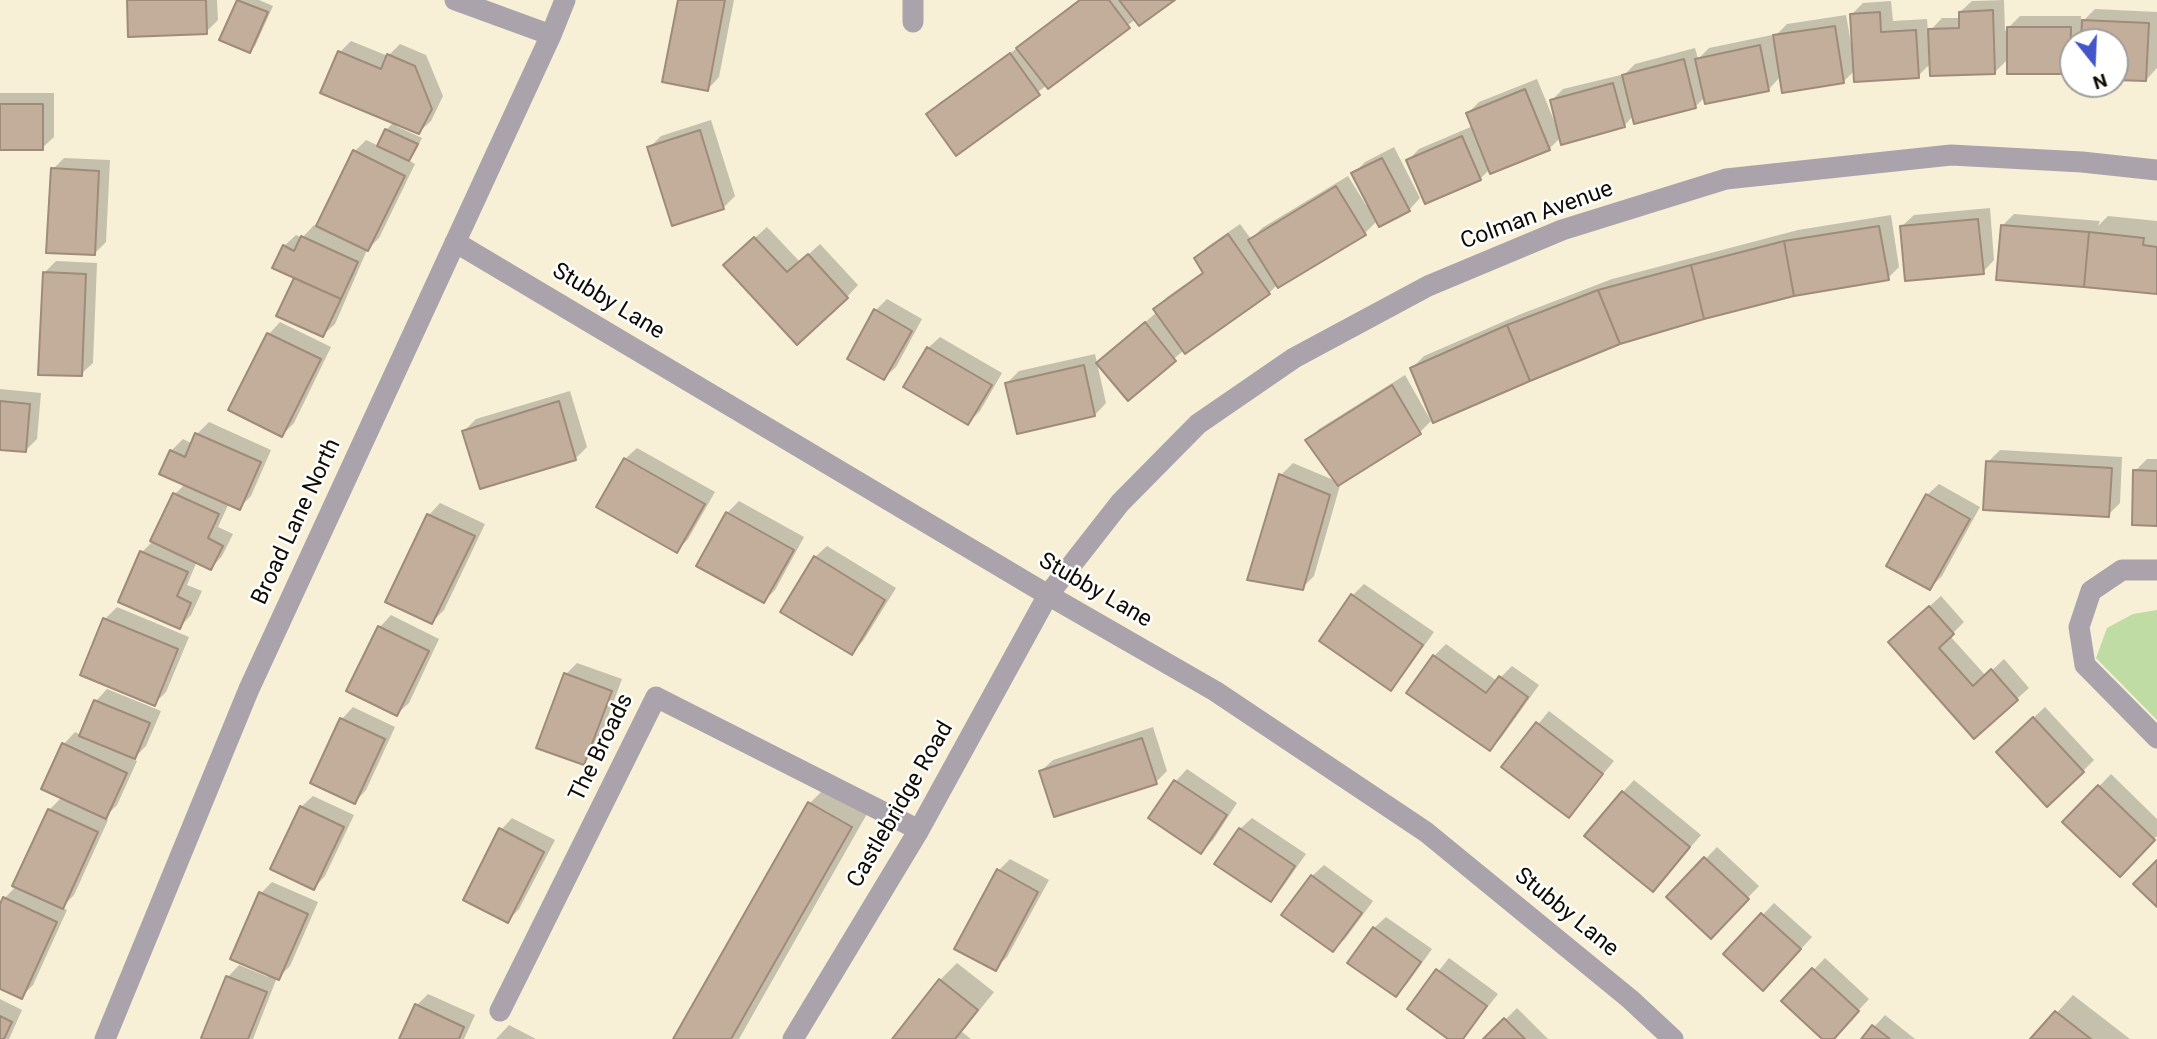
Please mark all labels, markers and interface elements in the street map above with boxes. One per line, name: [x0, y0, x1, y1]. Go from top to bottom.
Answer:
north arrow: [2059, 28, 2129, 98]
text: N: [2090, 69, 2110, 95]
street label: Colman Avenue: [1457, 176, 1617, 256]
street label: Stubby Lane: [547, 258, 669, 346]
street label: Broad Lane North: [247, 435, 347, 609]
street label: Stubby Lane: [1034, 548, 1156, 634]
street label: The Broads: [564, 690, 640, 806]
street label: Castlebridge Road: [842, 717, 960, 893]
street label: Stubby Lane: [1508, 863, 1624, 963]

